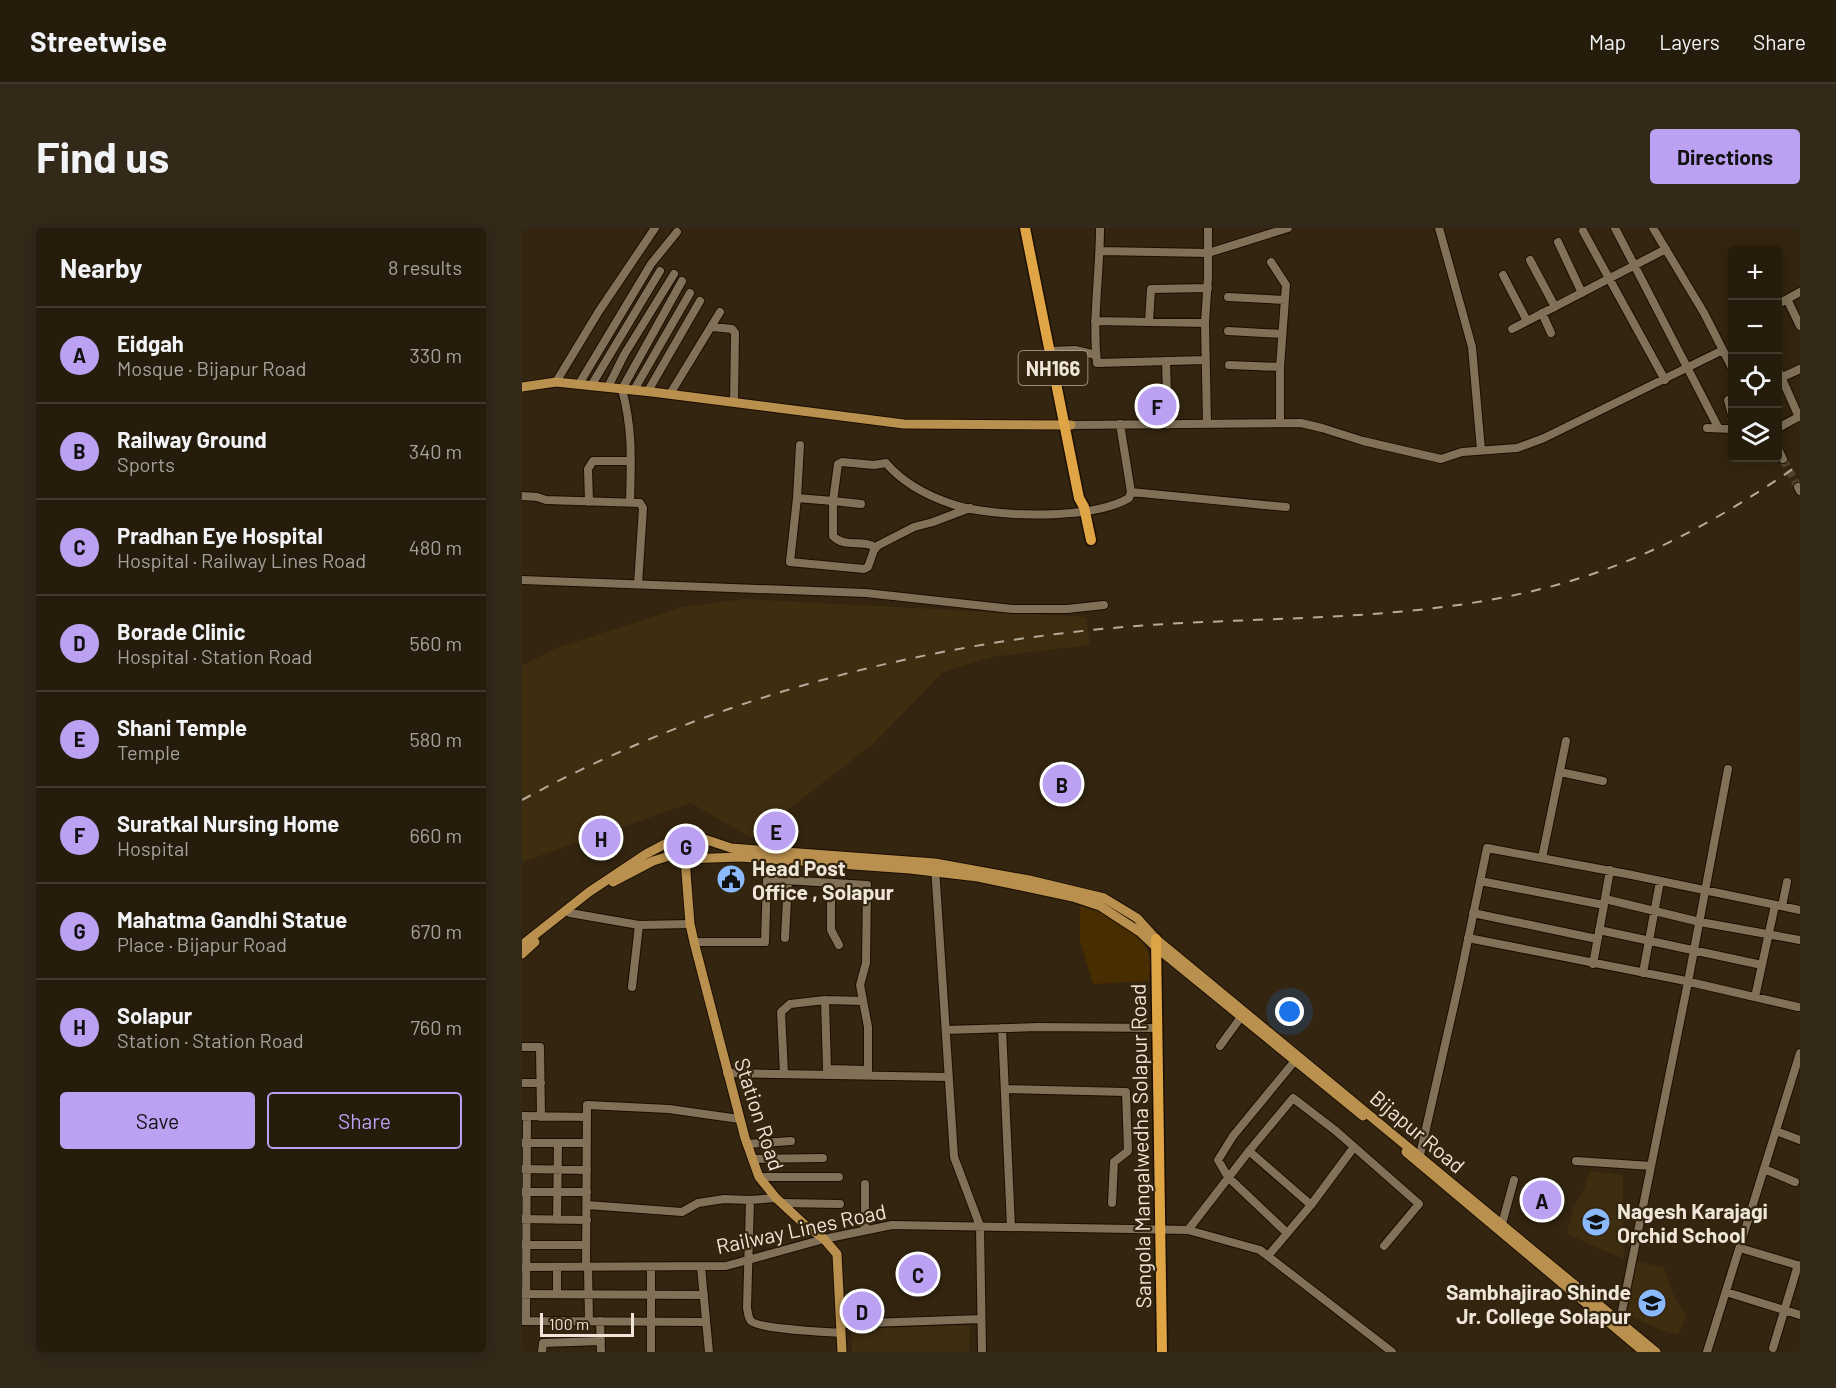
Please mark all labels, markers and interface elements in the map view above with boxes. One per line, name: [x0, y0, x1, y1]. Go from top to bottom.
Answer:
text: Streetwise: [30, 24, 167, 58]
text: Map: [1589, 29, 1626, 54]
text: Layers: [1659, 29, 1720, 54]
text: Share: [1753, 29, 1806, 54]
button: Directions: [1650, 129, 1800, 184]
text: Find us: [36, 131, 169, 181]
map controls: [1728, 246, 1782, 462]
button: +: [1728, 246, 1782, 300]
text: Nearby: [60, 252, 142, 283]
text: 8 results: [388, 255, 462, 279]
button: −: [1728, 300, 1782, 354]
text: Eidgah: [117, 330, 184, 356]
text: A: [73, 343, 86, 367]
text: 330 m: [410, 343, 462, 367]
road number: NH166: [1018, 351, 1088, 385]
button: locate: [1728, 354, 1782, 408]
text: Mosque · Bijapur Road: [117, 356, 306, 380]
pin: F: [1138, 384, 1176, 429]
button: layers: [1728, 408, 1782, 462]
text: Railway Ground: [117, 426, 267, 452]
text: B: [73, 439, 86, 463]
text: 340 m: [409, 439, 462, 463]
text: Sports: [117, 452, 175, 476]
text: Pradhan Eye Hospital: [117, 522, 323, 548]
text: C: [73, 535, 86, 559]
text: 480 m: [409, 535, 462, 559]
text: Hospital · Railway Lines Road: [117, 548, 366, 572]
text: Borade Clinic: [117, 618, 245, 644]
text: D: [73, 631, 86, 655]
text: 560 m: [410, 631, 462, 655]
text: Hospital · Station Road: [117, 644, 312, 668]
text: Shani Temple: [117, 714, 247, 740]
text: E: [74, 727, 85, 751]
text: 580 m: [409, 727, 462, 751]
text: Temple: [117, 740, 180, 764]
pin: B: [1042, 762, 1082, 806]
pin: E: [756, 808, 796, 854]
text: Suratkal Nursing Home: [117, 810, 339, 836]
pin: H: [582, 816, 620, 860]
text: F: [74, 823, 85, 847]
text: 660 m: [410, 823, 462, 847]
pin: G: [666, 824, 706, 868]
text: Hospital: [117, 836, 189, 860]
place label: Head Post Office , Solapur: [752, 855, 894, 904]
public building icon: Head Post Office , Solapur: [715, 863, 747, 895]
text: Mahatma Gandhi Statue: [117, 906, 347, 932]
text: G: [73, 919, 86, 943]
text: 670 m: [410, 919, 462, 943]
text: Place · Bijapur Road: [117, 932, 287, 956]
street label: Sangola Mangalwedha Solapur Road: [1125, 983, 1155, 1309]
your location: [1275, 997, 1304, 1026]
text: Solapur: [117, 1002, 192, 1028]
text: H: [73, 1015, 86, 1039]
text: 760 m: [410, 1015, 462, 1039]
text: Station · Station Road: [117, 1028, 304, 1052]
street label: Station Road: [730, 1055, 790, 1173]
street label: Bijapur Road: [1366, 1084, 1470, 1178]
button: Save: [60, 1092, 255, 1149]
button: Share: [267, 1092, 462, 1149]
pin: A: [1522, 1178, 1562, 1222]
street label: Railway Lines Road: [714, 1198, 888, 1258]
place label: Nagesh Karajagi Orchid School: [1617, 1198, 1768, 1247]
school or university icon: Nagesh Karajagi Orchid School: [1580, 1206, 1612, 1238]
pin: C: [898, 1252, 938, 1296]
place label: Sambhajirao Shinde Jr. College Solapur: [1446, 1279, 1631, 1328]
school or university icon: Sambhajirao Shinde Jr. College Solapur: [1636, 1287, 1668, 1319]
pin: D: [842, 1288, 882, 1334]
scale bar: [540, 1310, 634, 1338]
text: 100 m: [549, 1314, 589, 1333]

